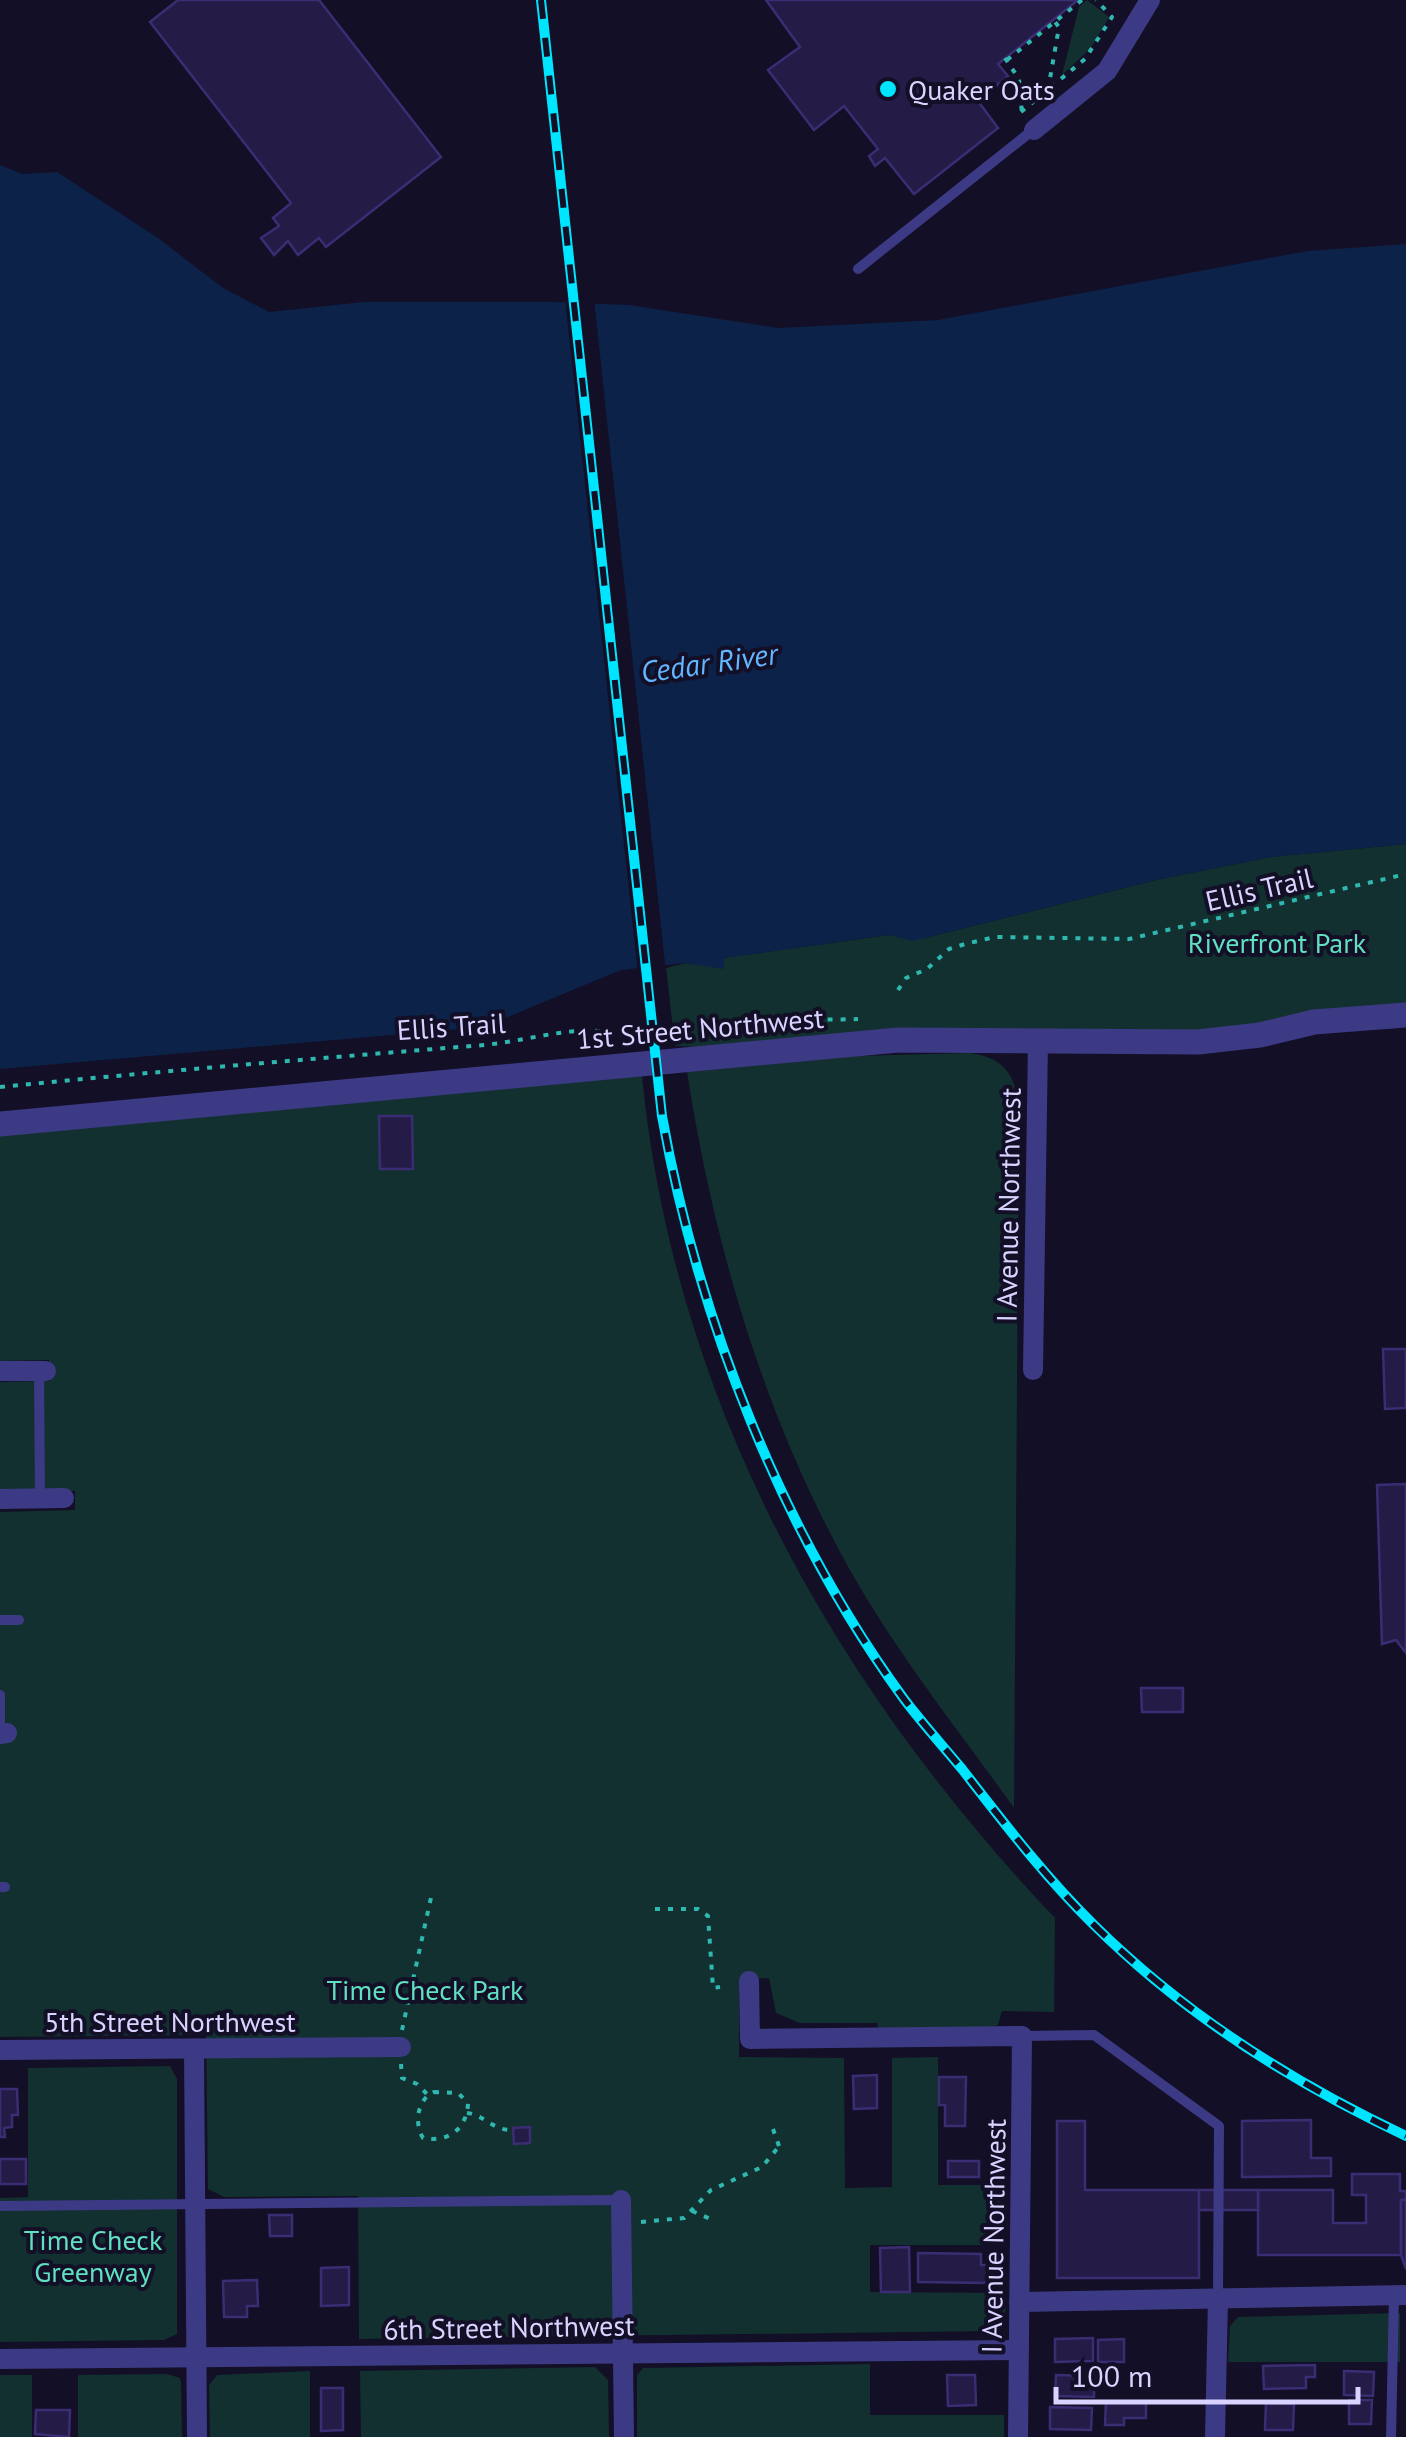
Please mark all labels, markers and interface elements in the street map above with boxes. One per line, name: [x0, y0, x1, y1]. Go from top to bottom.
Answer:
place label: Quaker Oats: [908, 71, 1055, 108]
marker: Quaker Oats: [877, 78, 899, 100]
water label: Cedar River: [638, 633, 782, 691]
street label: Ellis Trail: [1202, 859, 1316, 919]
park label: Riverfront Park: [1188, 924, 1367, 961]
street label: 1st Street Northwest: [575, 999, 826, 1057]
street label: Ellis Trail: [395, 1004, 507, 1048]
street label: I Avenue Northwest: [987, 1087, 1029, 1323]
park label: Time Check Park: [327, 1971, 524, 2008]
street label: 5th Street Northwest: [44, 2003, 296, 2040]
street label: I Avenue Northwest: [972, 2118, 1014, 2354]
park label: Time Check Greenway: [24, 2221, 163, 2290]
street label: 6th Street Northwest: [383, 2306, 635, 2348]
scale bar: [1056, 2342, 1358, 2404]
text: 100 m: [1071, 2356, 1152, 2395]

